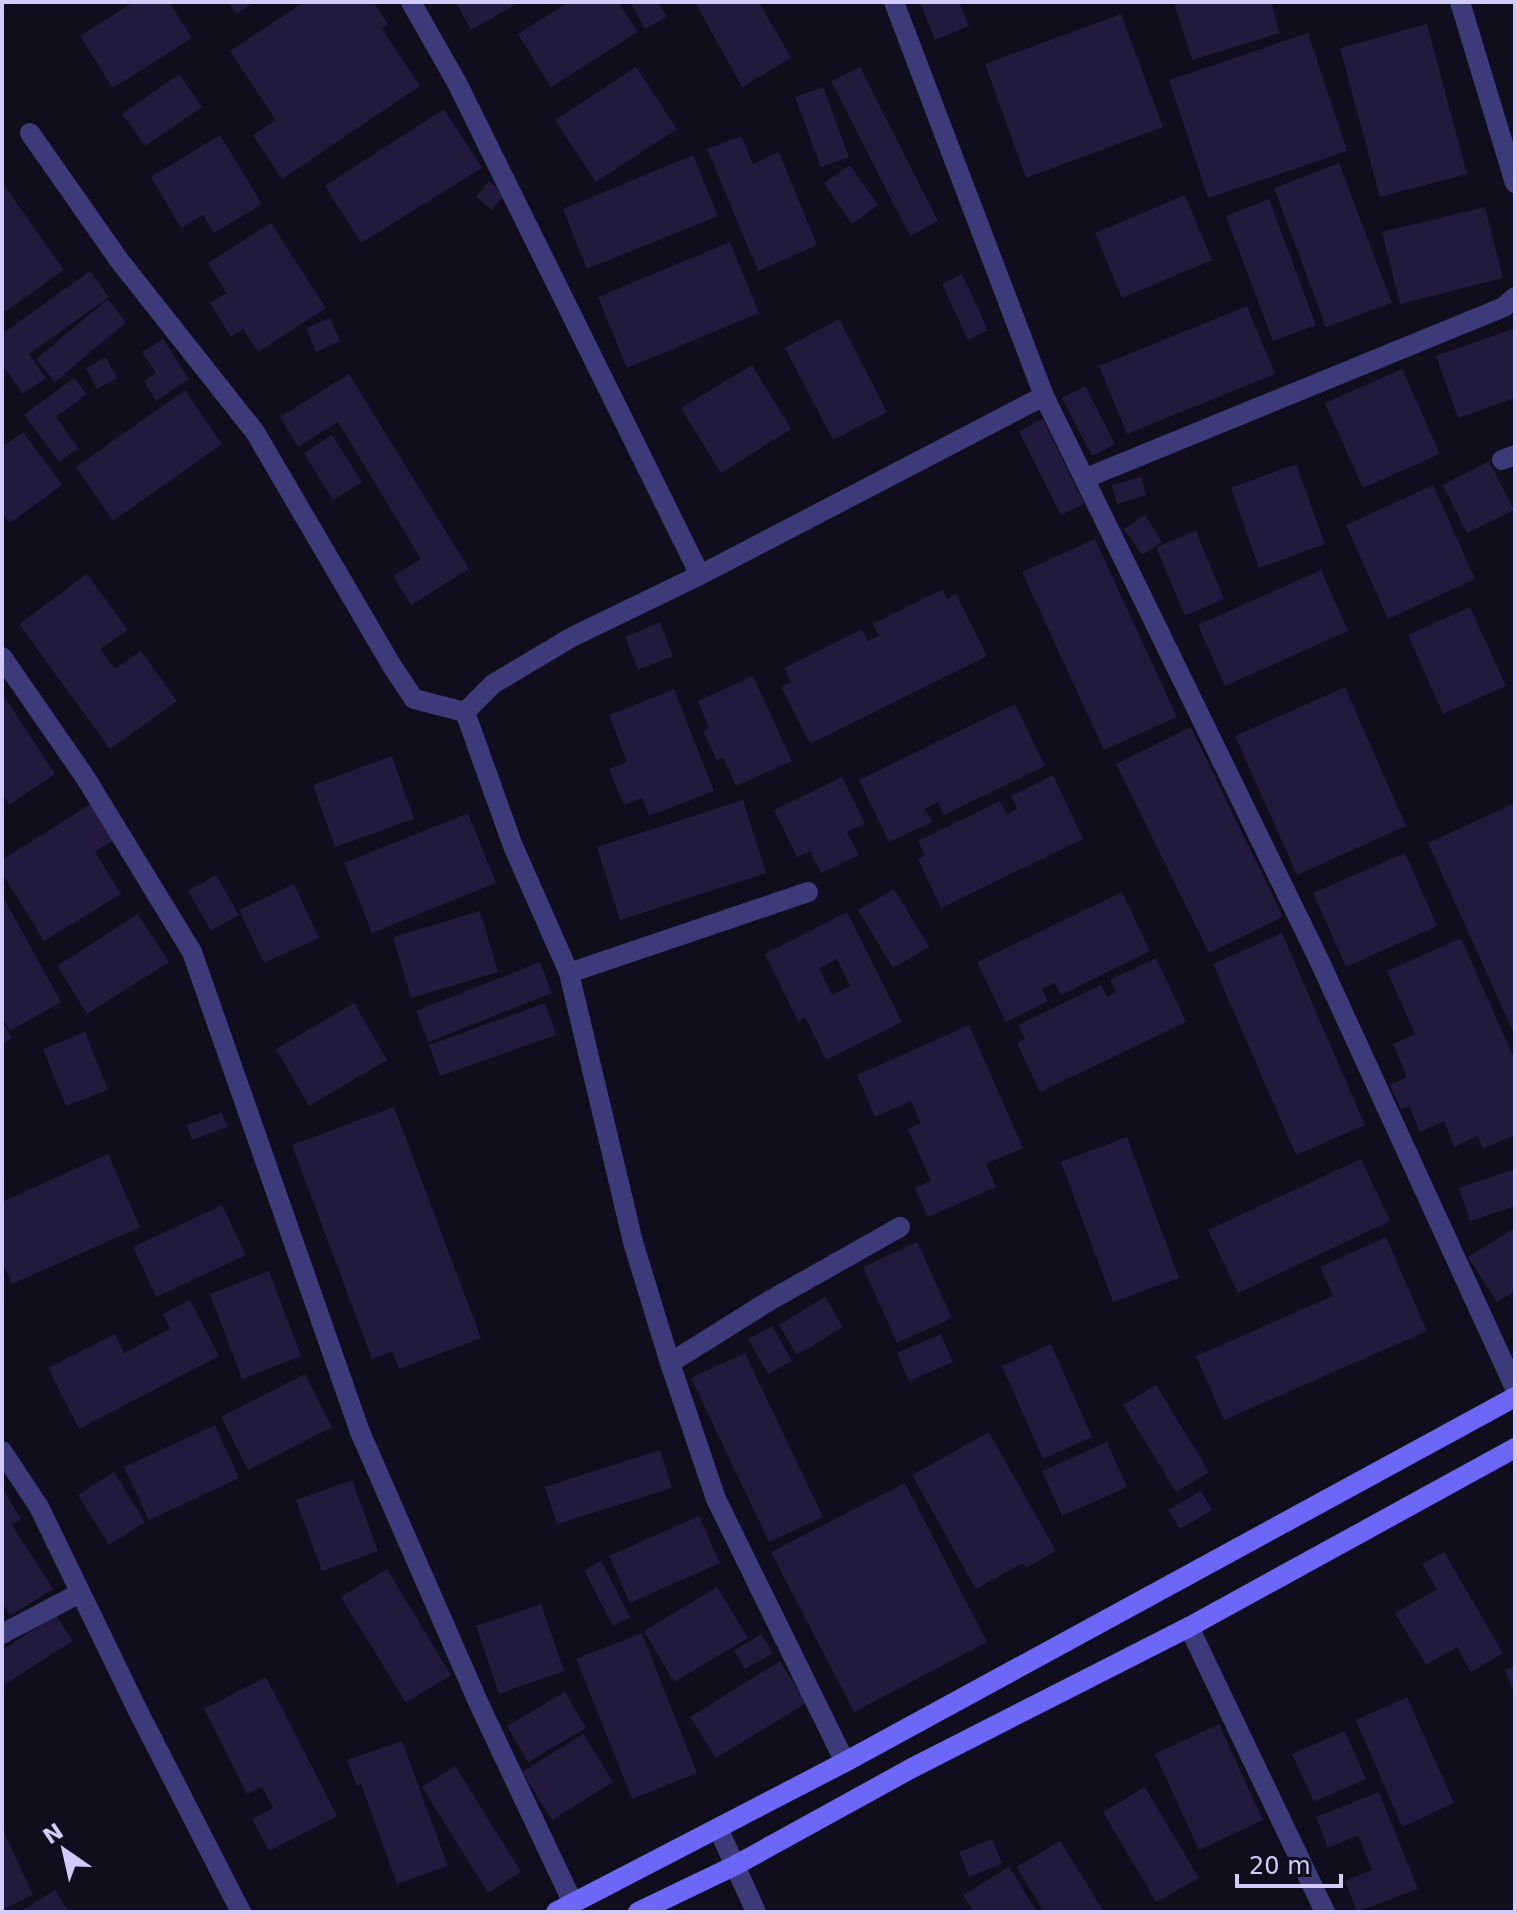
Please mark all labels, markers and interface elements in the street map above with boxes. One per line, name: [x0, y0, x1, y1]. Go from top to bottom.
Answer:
north arrow: [24, 1810, 104, 1890]
text: N: [38, 1818, 68, 1849]
scale bar: [1237, 1838, 1341, 1888]
text: 20 m: [1249, 1852, 1311, 1880]

